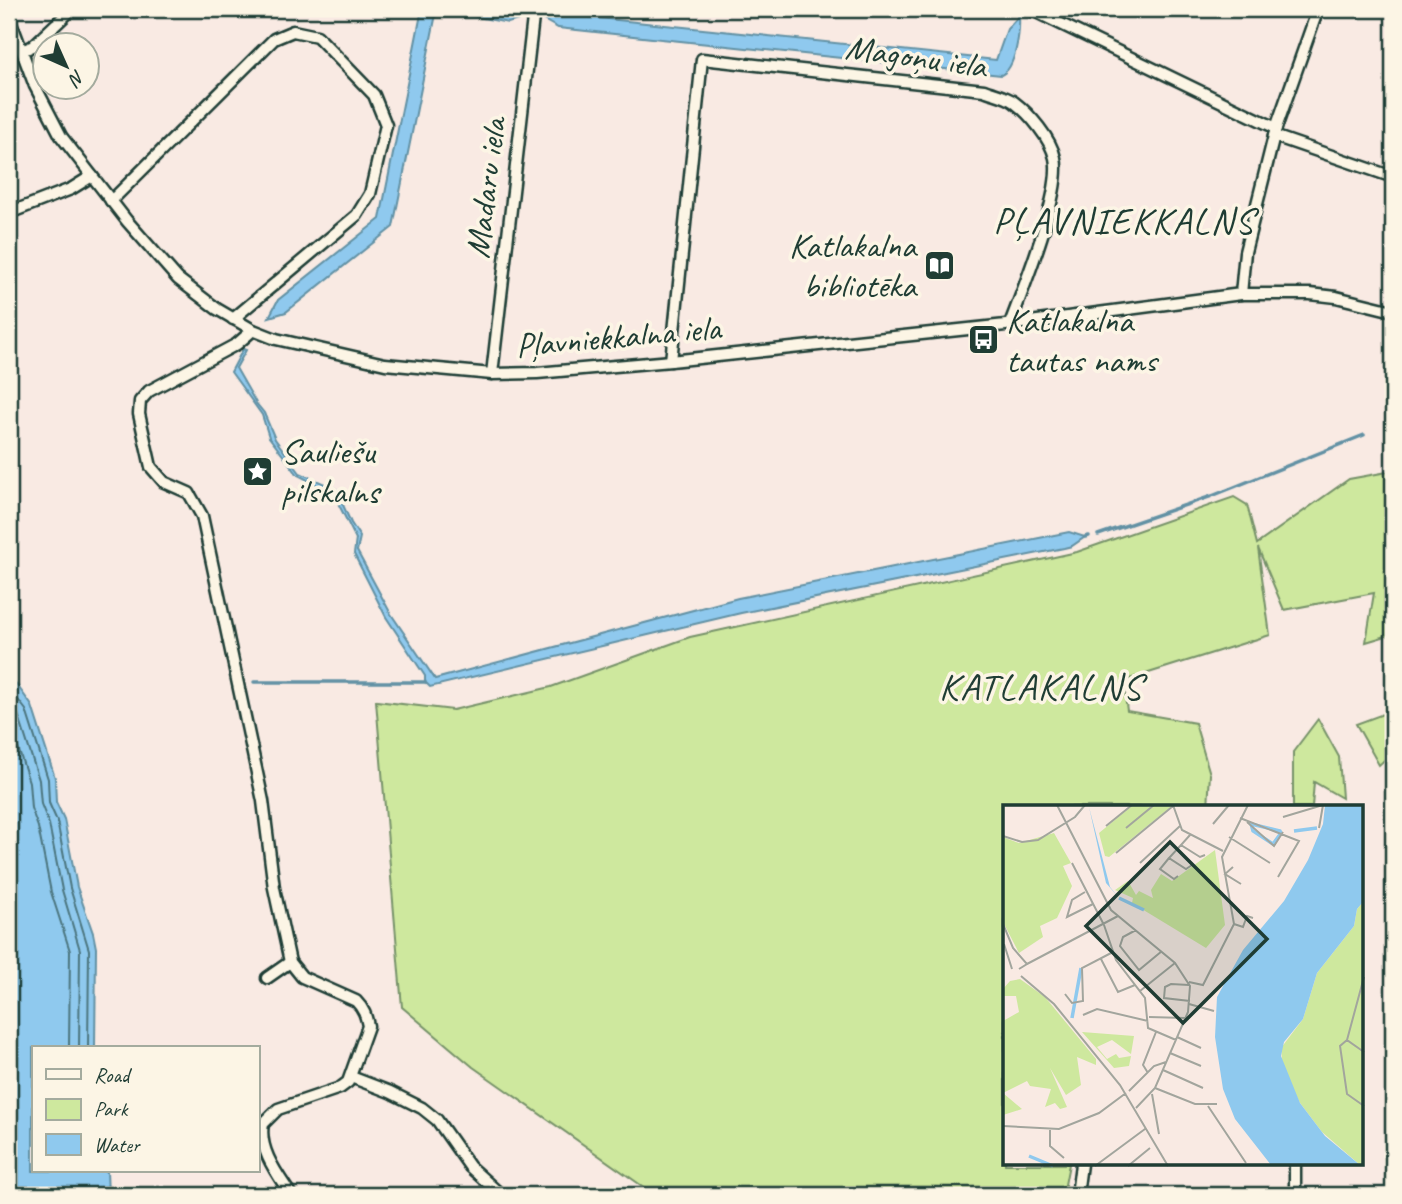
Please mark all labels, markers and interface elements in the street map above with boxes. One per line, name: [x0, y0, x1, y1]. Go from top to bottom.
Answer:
street label: Magoņu iela: [843, 24, 992, 89]
north arrow: [32, 32, 102, 102]
text: N: [62, 65, 90, 92]
street label: Madaru iela: [455, 113, 517, 261]
district label: PĻAVNIEKKALNS: [993, 197, 1260, 244]
place label: Katlakalna bibliotēka: [789, 223, 919, 308]
library icon: Katlakalna bibliotēka: [922, 248, 956, 282]
place label: Katlakalna tautas nams: [1006, 298, 1160, 383]
street label: Pļavniekkalna iela: [514, 305, 724, 368]
bus stop icon: Katlakalna tautas nams: [966, 323, 1000, 357]
place label: Sauliešu pilskalns: [281, 429, 382, 514]
place icon: Sauliešu pilskalns: [241, 454, 275, 488]
district label: KATLAKALNS: [939, 663, 1148, 710]
inset map: [1003, 805, 1364, 1166]
legend: [32, 1046, 259, 1172]
text: Road: [94, 1062, 133, 1088]
text: Park: [94, 1096, 129, 1122]
text: Water: [94, 1132, 141, 1158]

